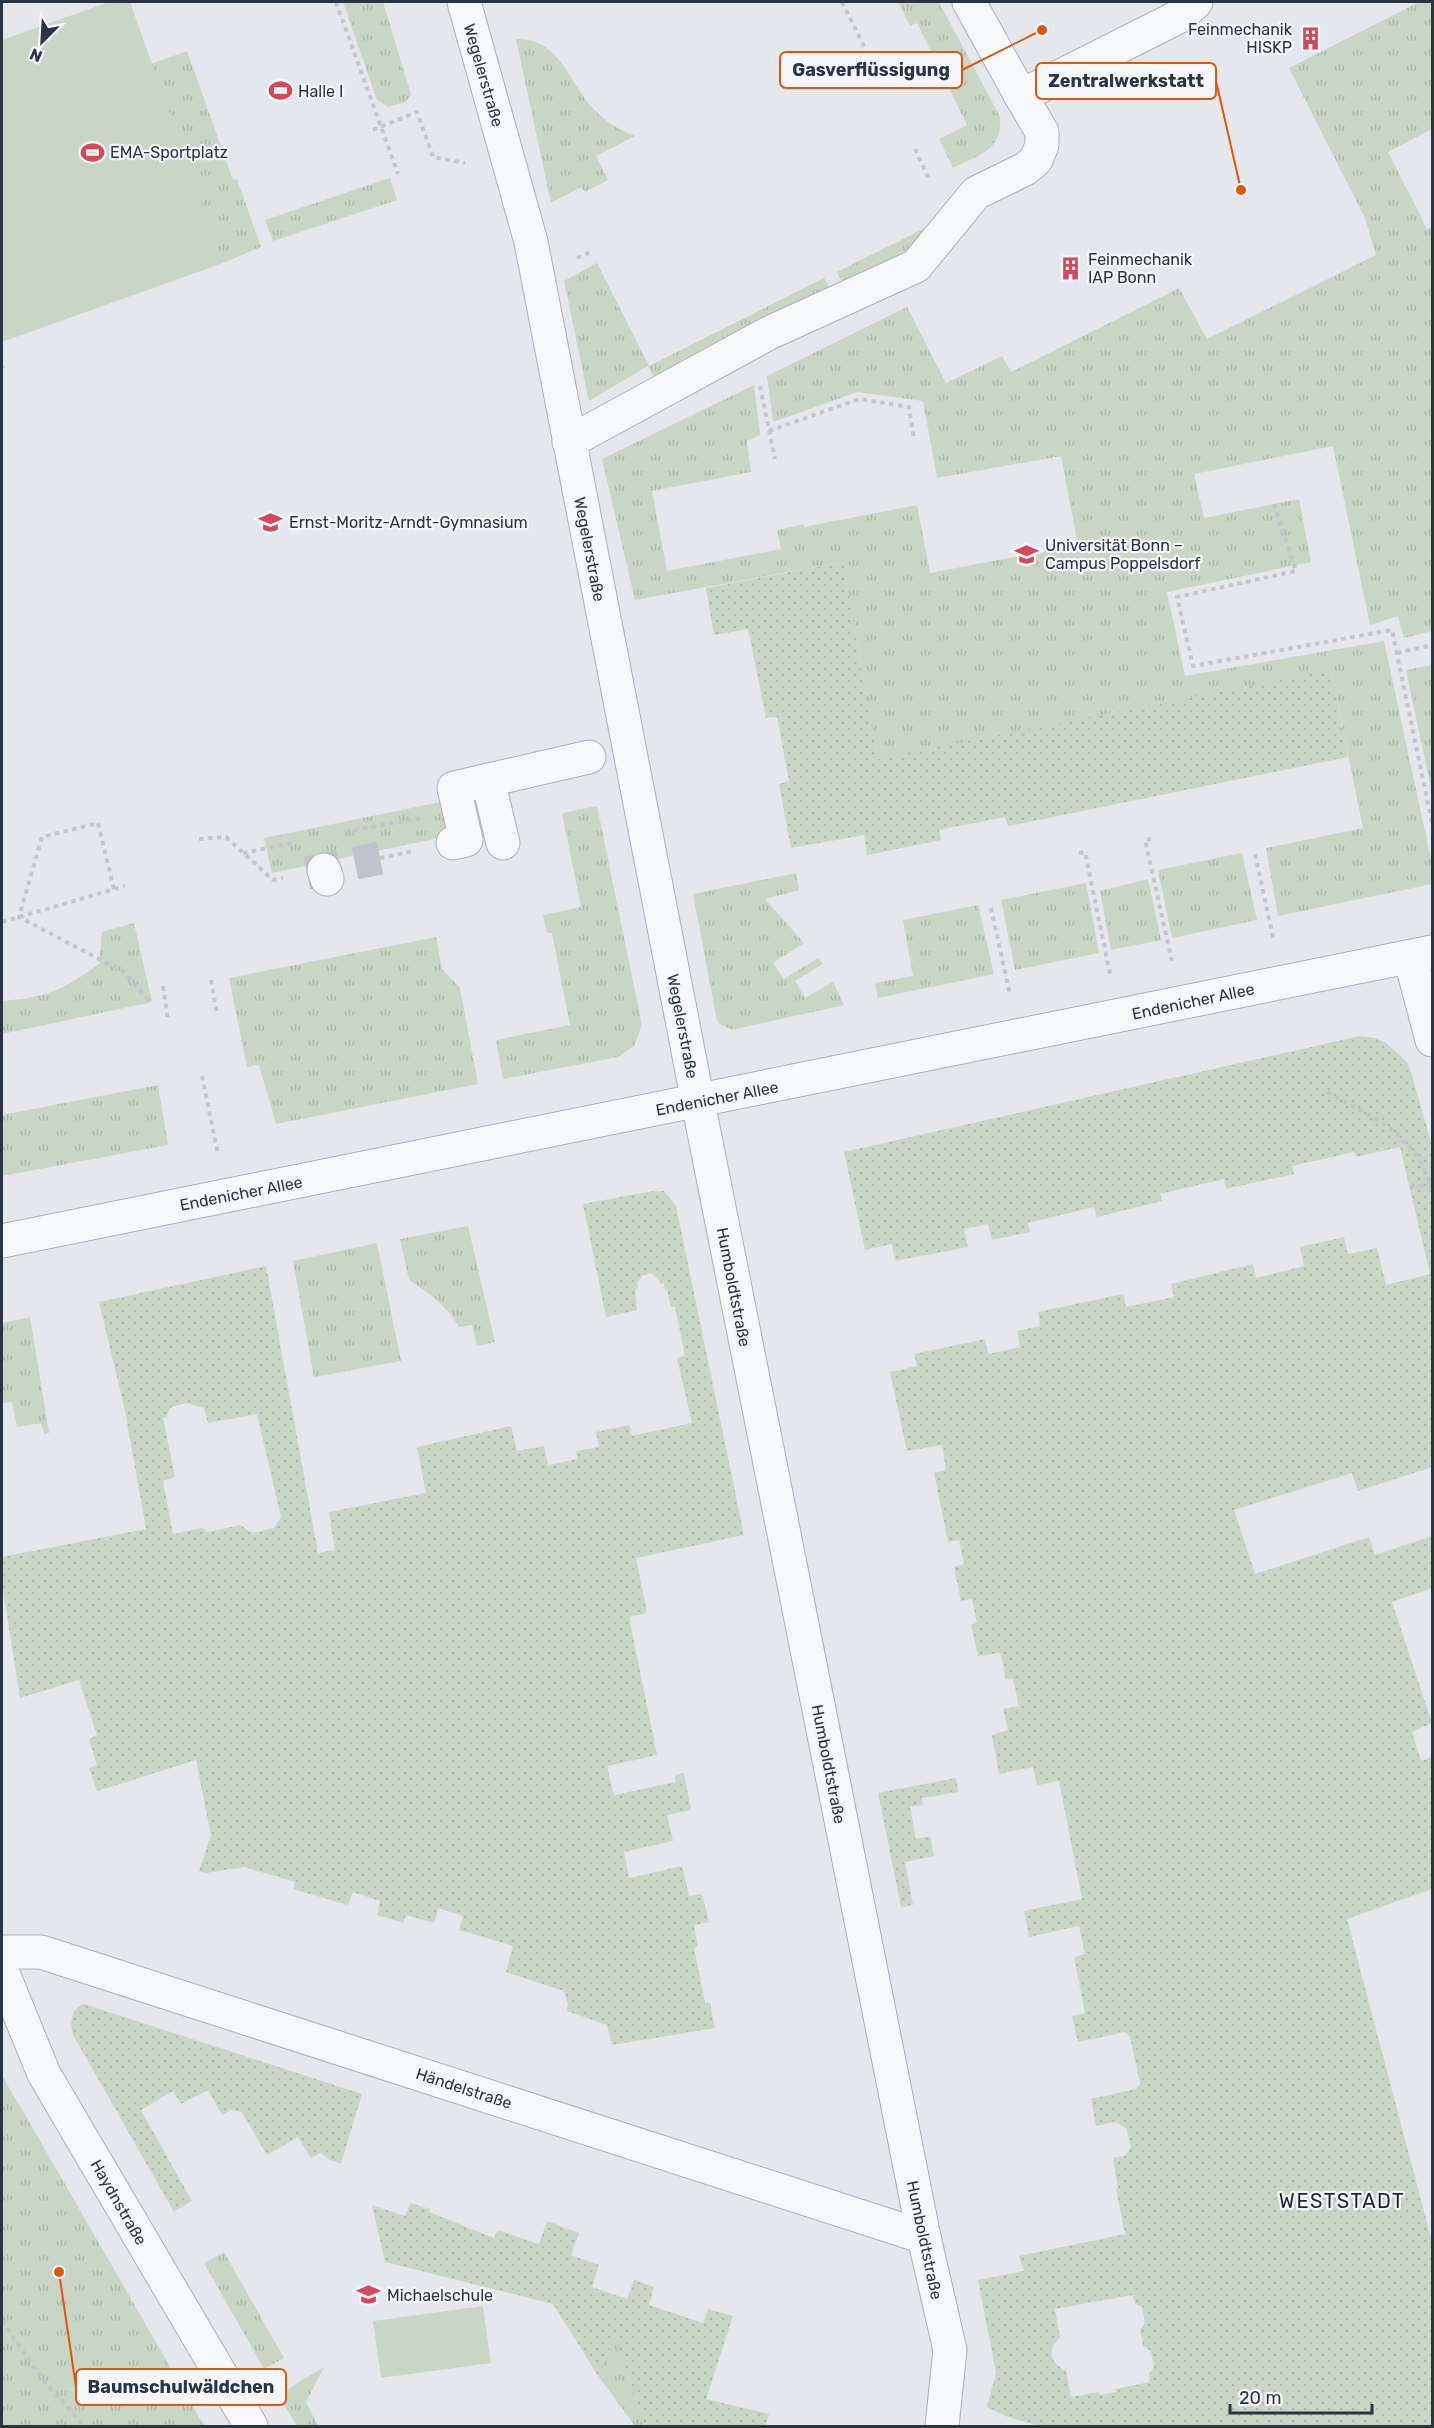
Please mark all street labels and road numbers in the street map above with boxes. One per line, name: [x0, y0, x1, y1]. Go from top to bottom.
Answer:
street label: Wegelerstraße: [460, 21, 507, 129]
street label: Wegelerstraße: [570, 495, 609, 603]
street label: Wegelerstraße: [663, 972, 702, 1080]
street label: Endenicher Allee: [1130, 979, 1256, 1024]
street label: Endenicher Allee: [654, 1077, 780, 1120]
street label: Endenicher Allee: [178, 1172, 304, 1215]
street label: Humboldtstraße: [713, 1226, 754, 1348]
street label: Humboldtstraße: [808, 1703, 849, 1825]
street label: Händelstraße: [413, 2064, 514, 2113]
street label: Haydnstraße: [86, 2156, 151, 2248]
street label: Humboldtstraße: [903, 2179, 946, 2301]

